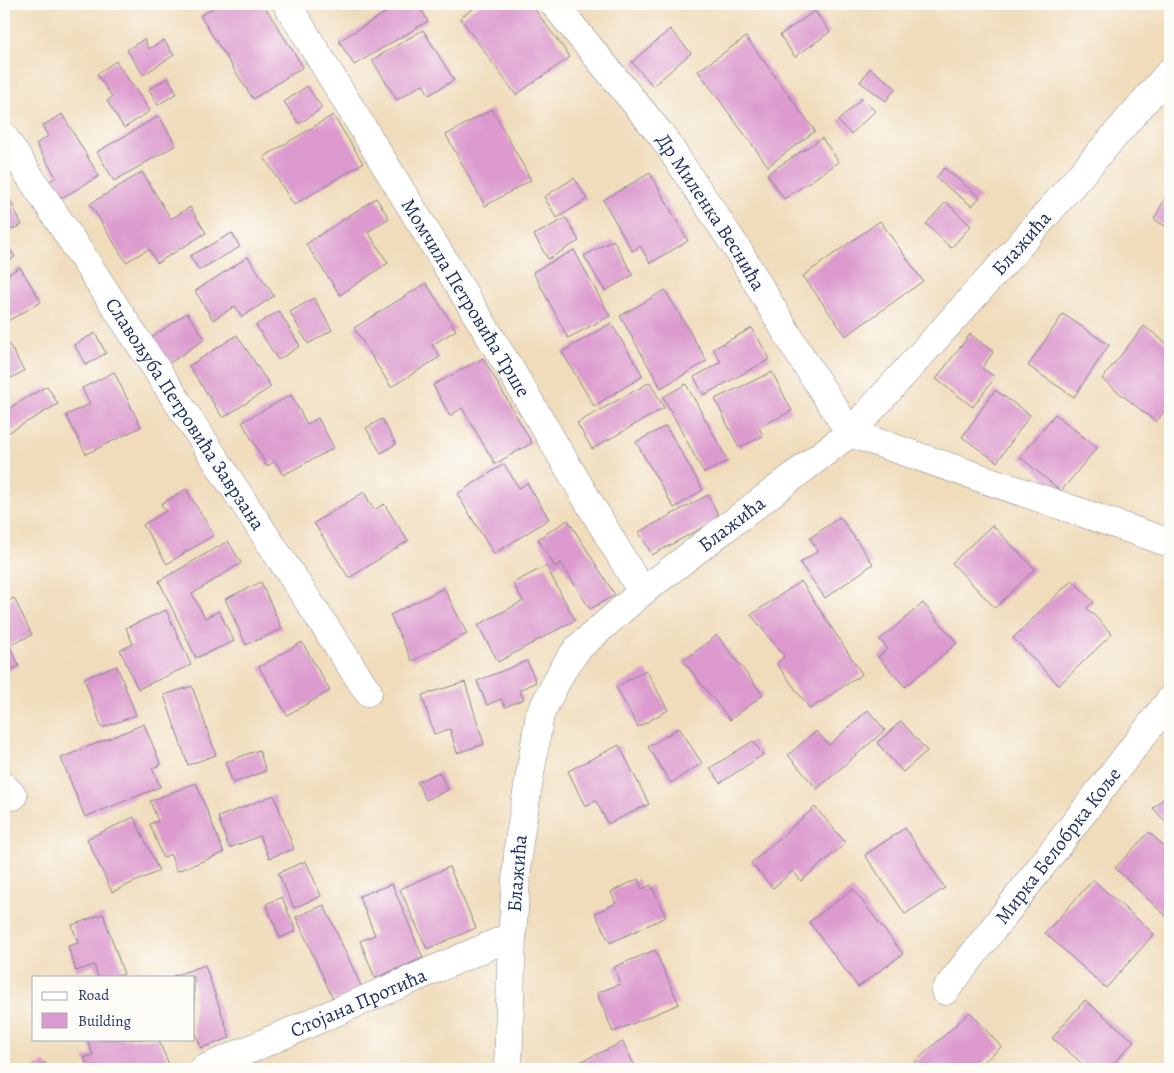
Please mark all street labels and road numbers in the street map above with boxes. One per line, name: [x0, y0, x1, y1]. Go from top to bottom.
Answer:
street label: Др Миленка Веснића: [650, 128, 773, 296]
street label: Момчила Петровића Трше: [395, 193, 537, 402]
street label: Блажића: [985, 204, 1058, 281]
street label: Славољуба Петровића Заврзана: [99, 292, 272, 536]
street label: Блажића: [692, 489, 771, 558]
street label: Мирка Белобрка Коље: [988, 761, 1127, 930]
street label: Блажића: [500, 832, 534, 913]
street label: Стојана Протића: [286, 961, 431, 1044]

